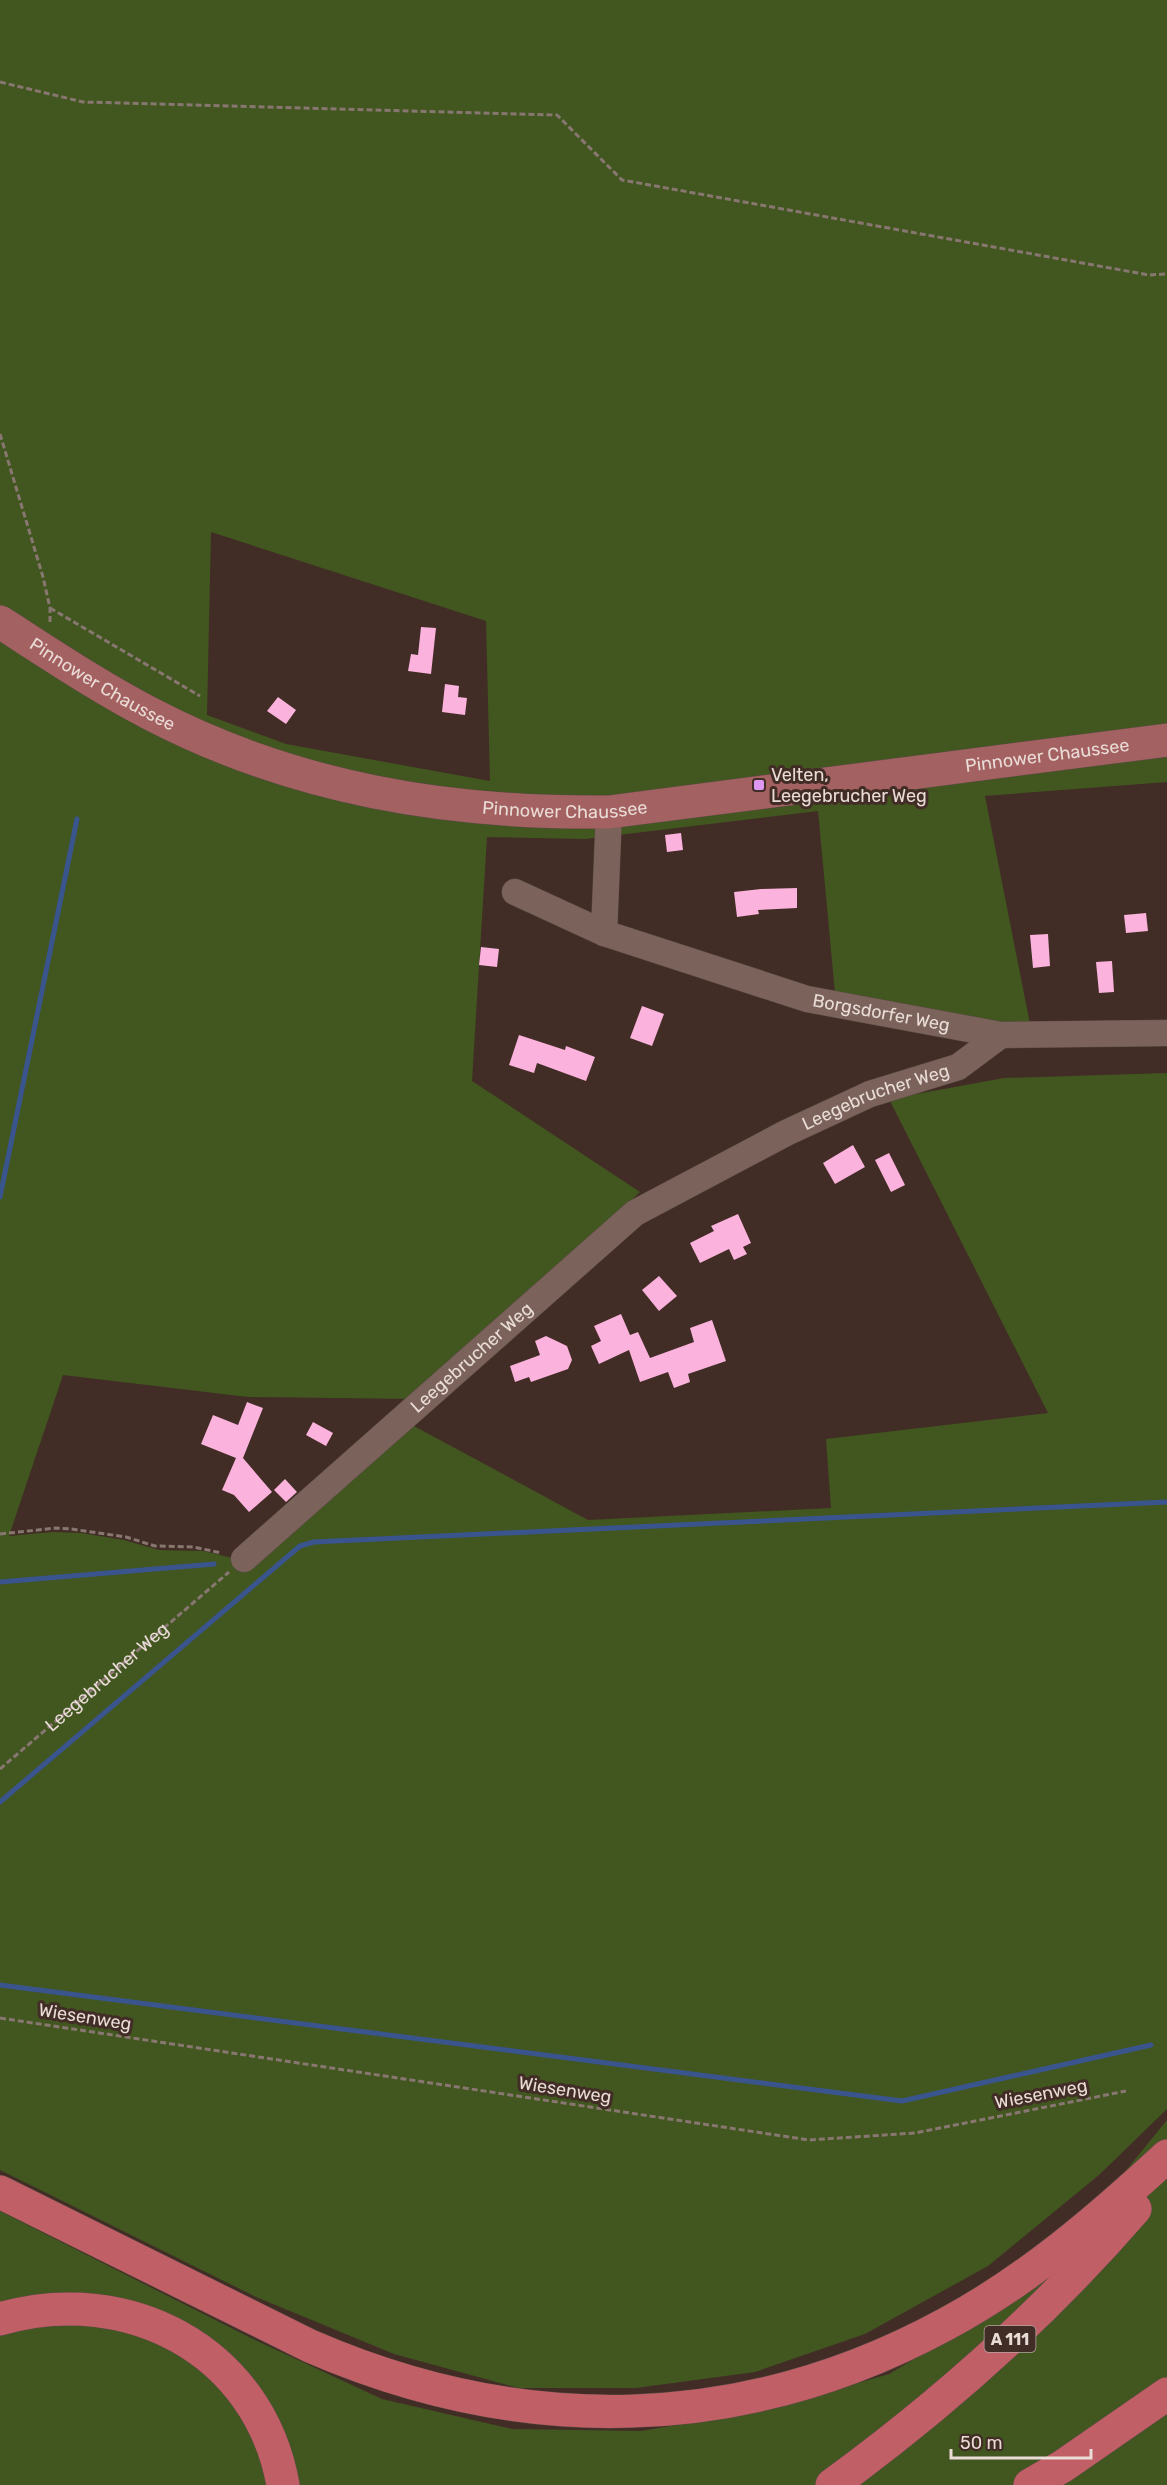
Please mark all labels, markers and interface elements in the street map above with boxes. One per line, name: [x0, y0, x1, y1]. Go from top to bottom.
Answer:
street label: Pinnower Chaussee: [25, 633, 179, 735]
street label: Pinnower Chaussee: [964, 734, 1131, 777]
place label: Velten, Leegebrucher Weg: [771, 764, 927, 807]
marker: Velten, Leegebrucher Weg: [752, 778, 766, 792]
street label: Pinnower Chaussee: [481, 796, 649, 823]
street label: Borgsdorfer Weg: [811, 989, 952, 1036]
street label: Leegebrucher Weg: [799, 1059, 952, 1135]
street label: Leegebrucher Weg: [406, 1298, 537, 1417]
street label: Leegebrucher Weg: [41, 1618, 173, 1736]
street label: Wiesenweg: [37, 1999, 133, 2035]
street label: Wiesenweg: [517, 2072, 613, 2108]
street label: Wiesenweg: [993, 2074, 1089, 2114]
road number: A 111: [984, 2326, 1036, 2352]
scale bar: [951, 2422, 1090, 2460]
text: 50 m: [960, 2432, 1003, 2454]

